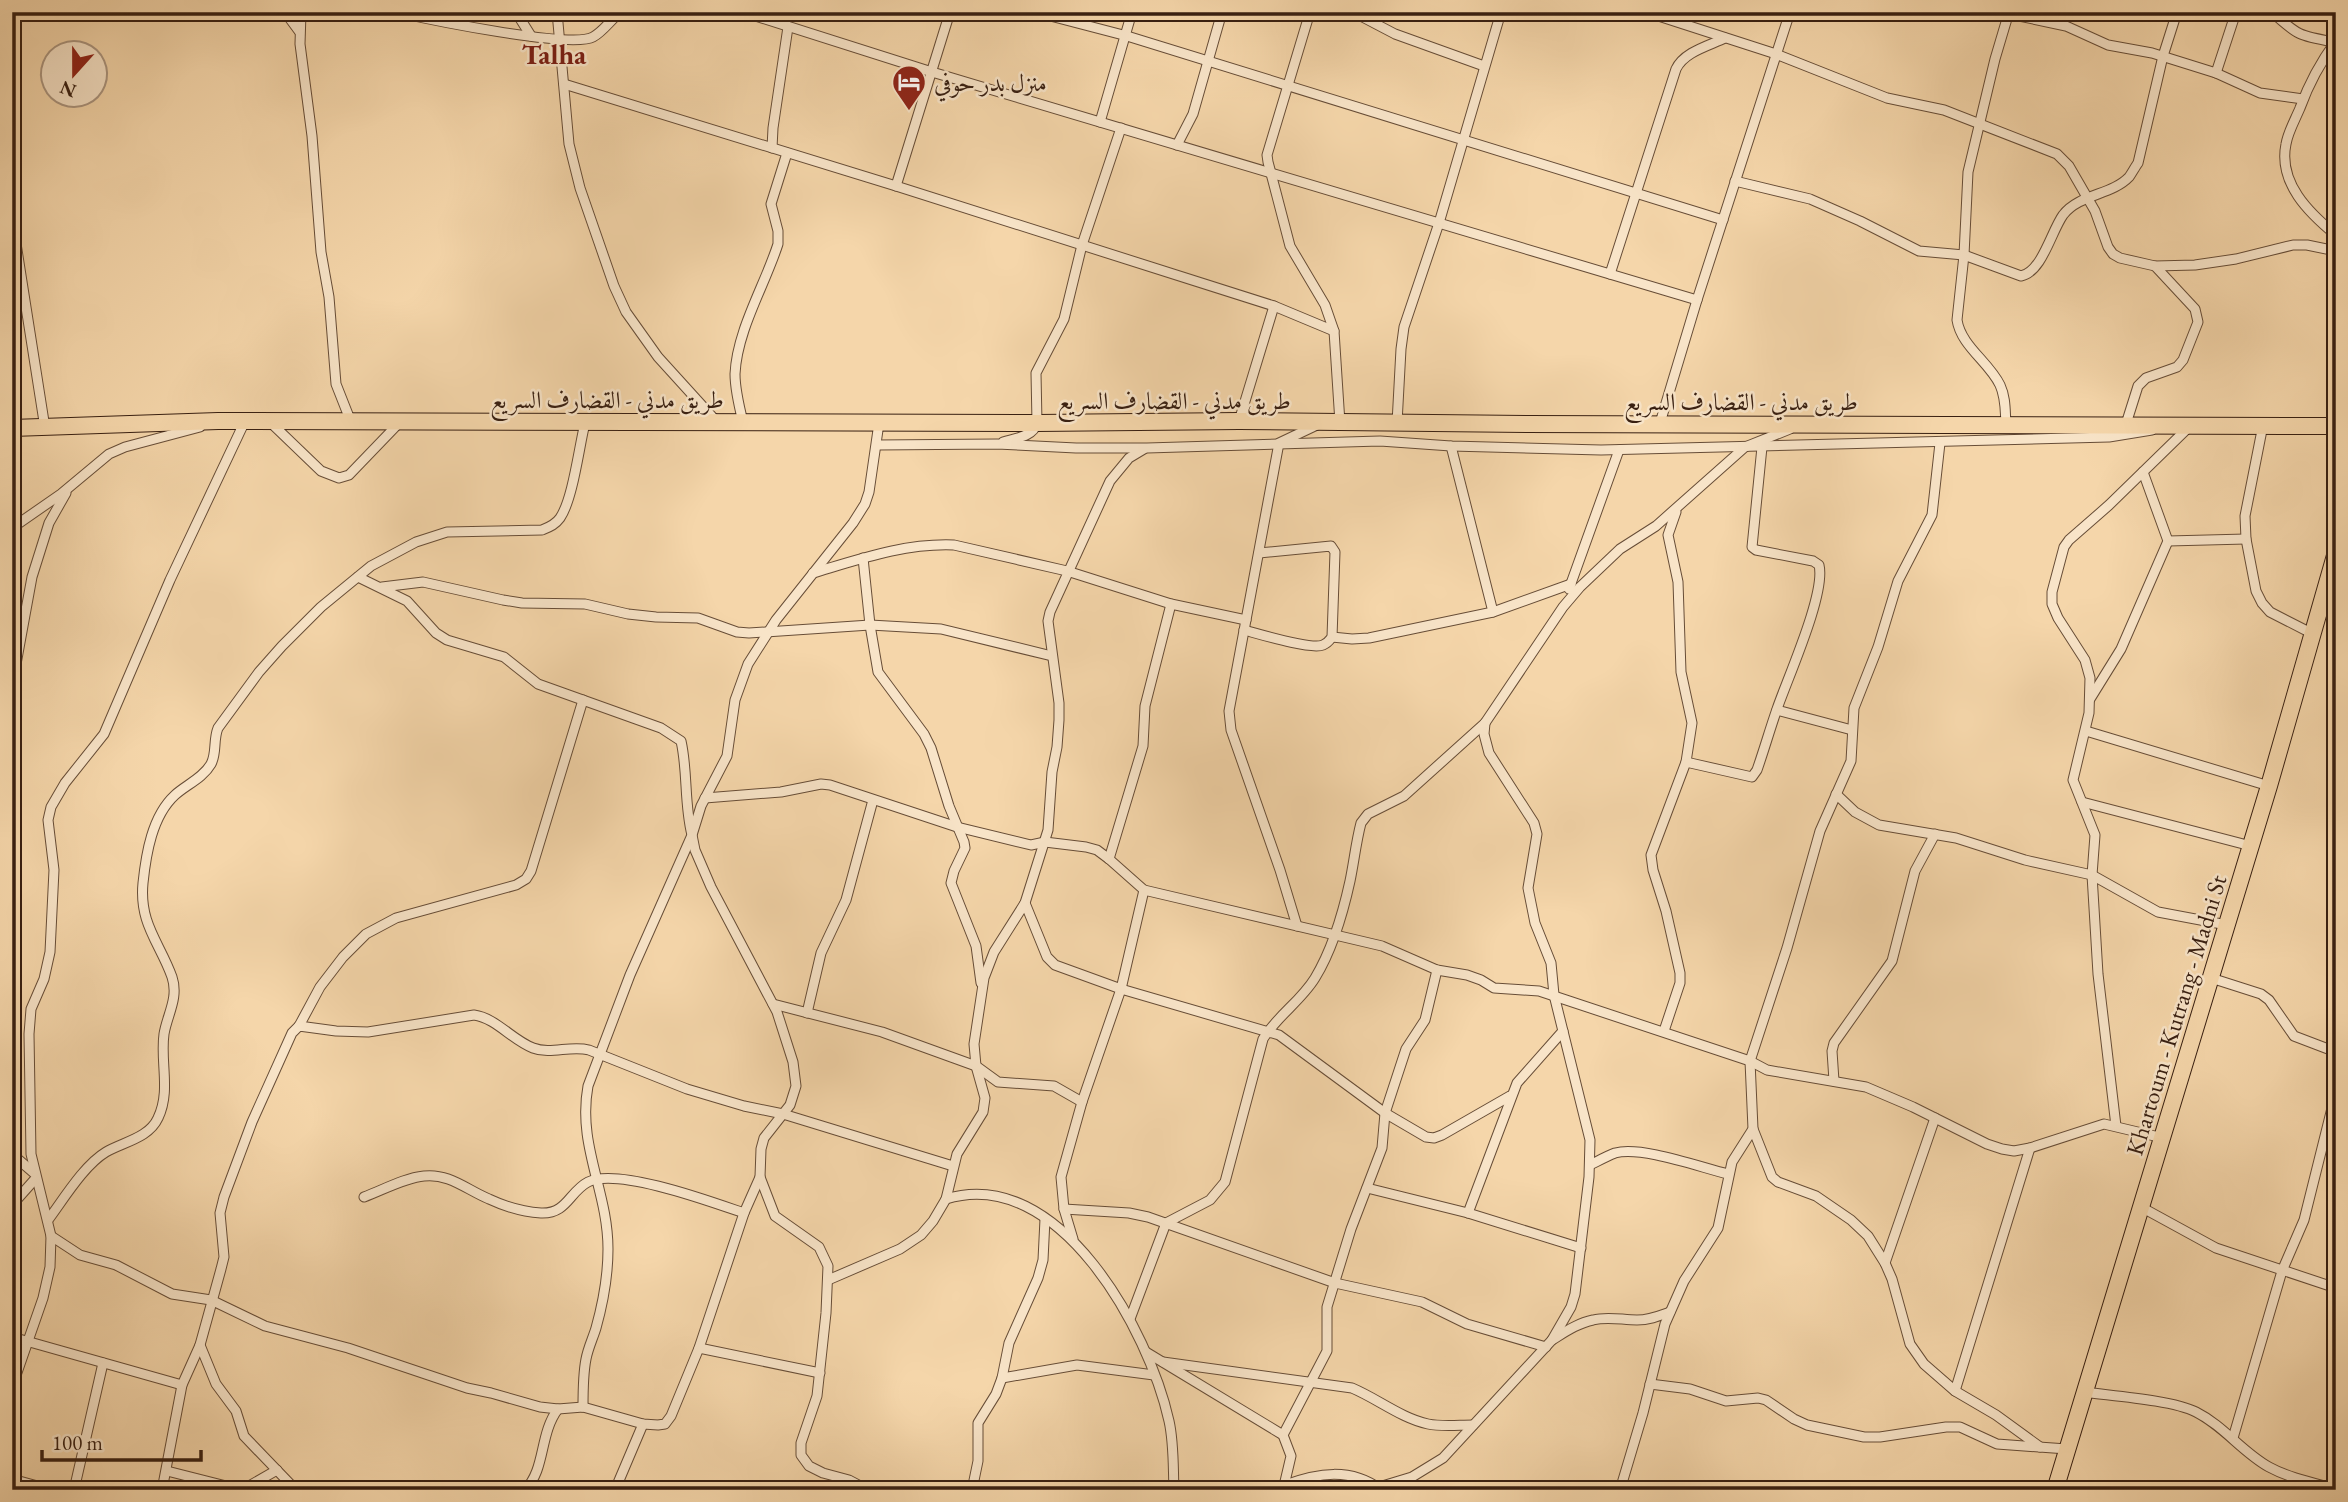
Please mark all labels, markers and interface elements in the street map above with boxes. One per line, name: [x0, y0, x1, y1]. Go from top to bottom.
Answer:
district label: Talha: [522, 36, 587, 72]
north arrow: [38, 38, 108, 108]
hotel icon: منزل بدر حوفي: [890, 63, 928, 112]
place label: منزل بدر حوفي: [934, 67, 1047, 102]
text: N: [56, 75, 80, 104]
street label: طريق مدني - القضارف السريع: [490, 384, 724, 422]
street label: طريق مدني - القضارف السريع: [1057, 385, 1291, 423]
street label: طريق مدني - القضارف السريع: [1624, 386, 1858, 424]
street label: Khartoum - Kutrang - Madni St: [2119, 871, 2234, 1159]
scale bar: [42, 1418, 201, 1462]
text: 100 m: [52, 1429, 103, 1456]

